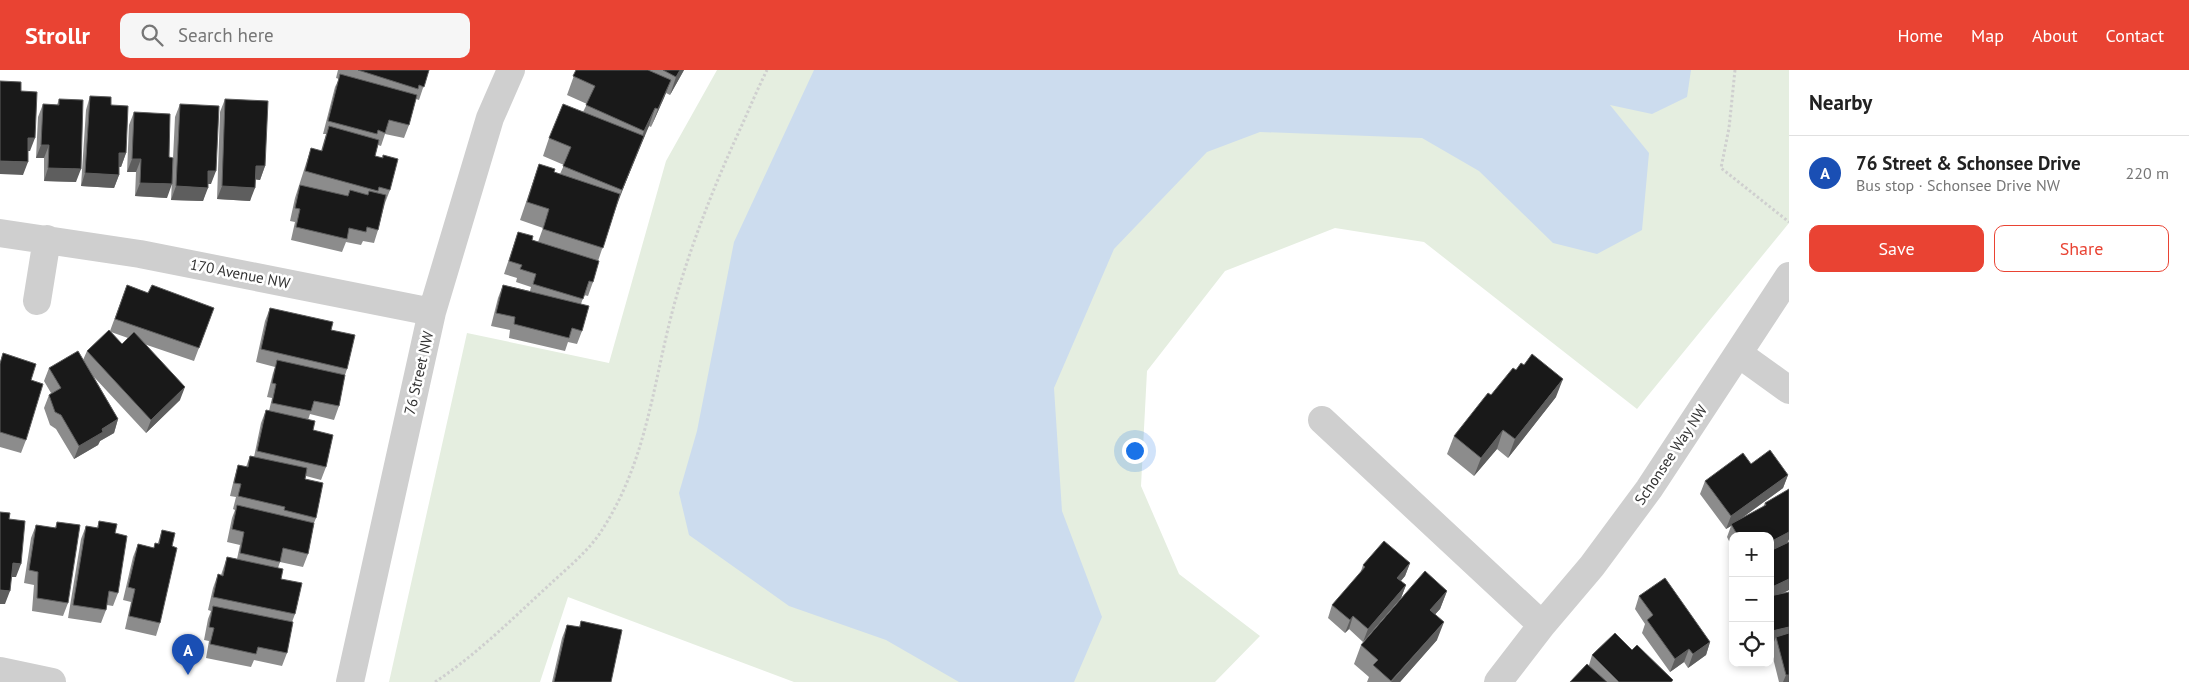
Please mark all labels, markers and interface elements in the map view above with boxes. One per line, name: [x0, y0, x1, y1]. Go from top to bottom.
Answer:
search box: [120, 13, 470, 58]
text: Strollr: [25, 20, 90, 51]
icon: search: [138, 21, 166, 49]
text: Search here: [178, 23, 274, 47]
text: Home: [1897, 24, 1943, 47]
text: Map: [1971, 24, 2004, 47]
text: About: [2032, 24, 2078, 47]
text: Contact: [2106, 24, 2164, 47]
text: Nearby: [1809, 89, 1872, 116]
text: 76 Street & Schonsee Drive: [1856, 151, 2081, 175]
text: A: [1820, 163, 1830, 183]
text: 220 m: [2126, 163, 2169, 183]
text: Bus stop · Schonsee Drive NW: [1856, 175, 2060, 195]
button: Save: [1809, 225, 1984, 272]
button: Share: [1994, 225, 2169, 272]
street label: 170 Avenue NW: [189, 255, 292, 293]
street label: 76 Street NW: [400, 329, 437, 417]
street label: Schonsee Way NW: [1630, 401, 1711, 508]
your location: [1122, 438, 1148, 464]
map controls: [1729, 532, 1774, 667]
button: +: [1729, 532, 1774, 577]
button: −: [1729, 577, 1774, 622]
button: locate: [1729, 622, 1774, 667]
pin: A: [172, 634, 204, 675]

